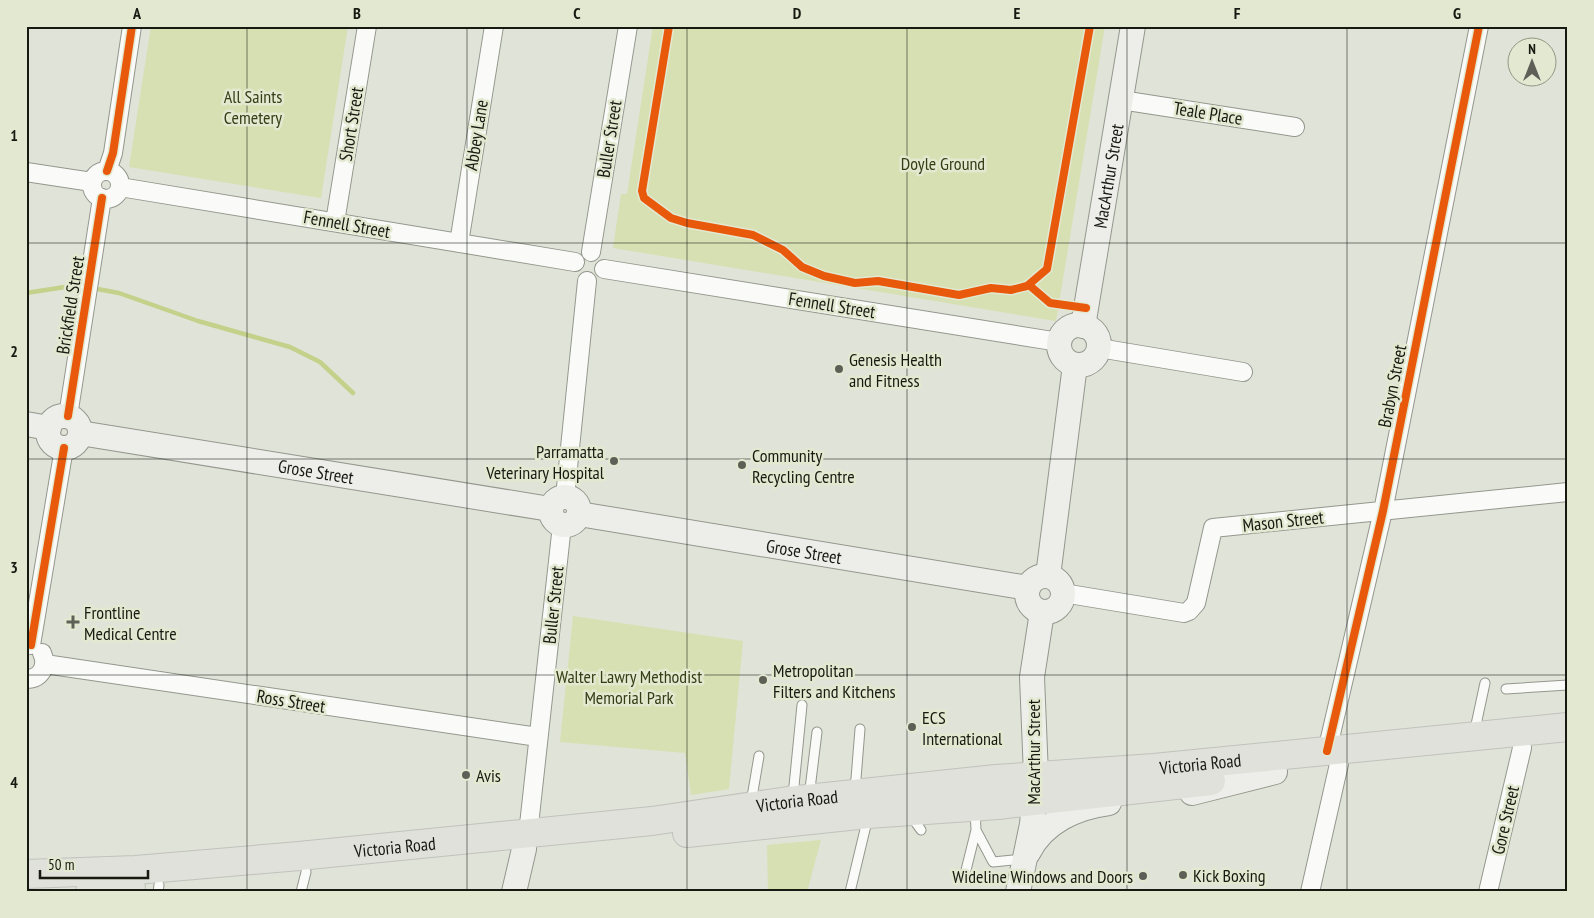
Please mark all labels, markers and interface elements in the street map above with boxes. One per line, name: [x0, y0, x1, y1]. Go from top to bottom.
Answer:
text: A: [132, 3, 142, 23]
text: B: [353, 3, 361, 23]
text: C: [573, 3, 581, 23]
text: D: [793, 3, 802, 23]
text: E: [1014, 3, 1021, 23]
text: F: [1234, 3, 1241, 23]
text: G: [1453, 3, 1461, 23]
north arrow: [1506, 38, 1556, 88]
text: N: [1528, 40, 1536, 58]
park label: All Saints Cemetery: [224, 85, 282, 129]
street label: Short Street: [334, 85, 368, 163]
street label: Teale Place: [1172, 96, 1244, 130]
street label: Abbey Lane: [459, 98, 493, 172]
street label: Buller Street: [592, 99, 626, 179]
street label: MacArthur Street: [1088, 122, 1128, 230]
text: 1: [10, 125, 18, 145]
park label: Doyle Ground: [901, 152, 985, 175]
street label: Fennell Street: [302, 205, 392, 243]
street label: Brickfield Street: [51, 254, 89, 356]
street label: Fennell Street: [787, 287, 877, 323]
text: 2: [10, 341, 18, 361]
street label: Brabyn Street: [1373, 343, 1411, 429]
place label: Genesis Health and Fitness: [849, 348, 942, 392]
marker: Genesis Health and Fitness: [833, 363, 845, 375]
place label: Parramatta Veterinary Hospital: [485, 440, 605, 484]
place label: Community Recycling Centre: [752, 444, 855, 488]
street label: Grose Street: [276, 454, 355, 489]
marker: Parramatta Veterinary Hospital: [608, 455, 620, 467]
marker: Community Recycling Centre: [736, 459, 748, 471]
street label: Mason Street: [1241, 505, 1325, 537]
street label: Grose Street: [764, 534, 843, 569]
text: 3: [10, 557, 18, 577]
street label: Buller Street: [537, 565, 569, 645]
place label: Frontline Medical Centre: [84, 601, 177, 645]
marker: Frontline Medical Centre: [66, 615, 80, 629]
place label: Metropolitan Filters and Kitchens: [773, 659, 896, 703]
park label: Walter Lawry Methodist Memorial Park: [556, 665, 702, 709]
marker: Metropolitan Filters and Kitchens: [757, 674, 769, 686]
street label: Ross Street: [255, 684, 327, 718]
street label: MacArthur Street: [1022, 699, 1045, 805]
place label: ECS International: [922, 706, 1003, 750]
marker: ECS International: [906, 721, 918, 733]
street label: Victoria Road: [1157, 748, 1242, 779]
place label: Avis: [476, 764, 501, 787]
marker: Avis: [460, 769, 472, 781]
text: 4: [10, 772, 18, 792]
street label: Gore Street: [1486, 783, 1524, 857]
street label: Victoria Road: [754, 784, 839, 817]
street label: Victoria Road: [352, 831, 437, 862]
scale bar: [40, 848, 148, 880]
text: 50 m: [48, 855, 74, 874]
place label: Kick Boxing: [1193, 864, 1265, 887]
place label: Wideline Windows and Doors: [952, 865, 1133, 888]
marker: Kick Boxing: [1177, 869, 1189, 881]
marker: Wideline Windows and Doors: [1137, 870, 1149, 882]

